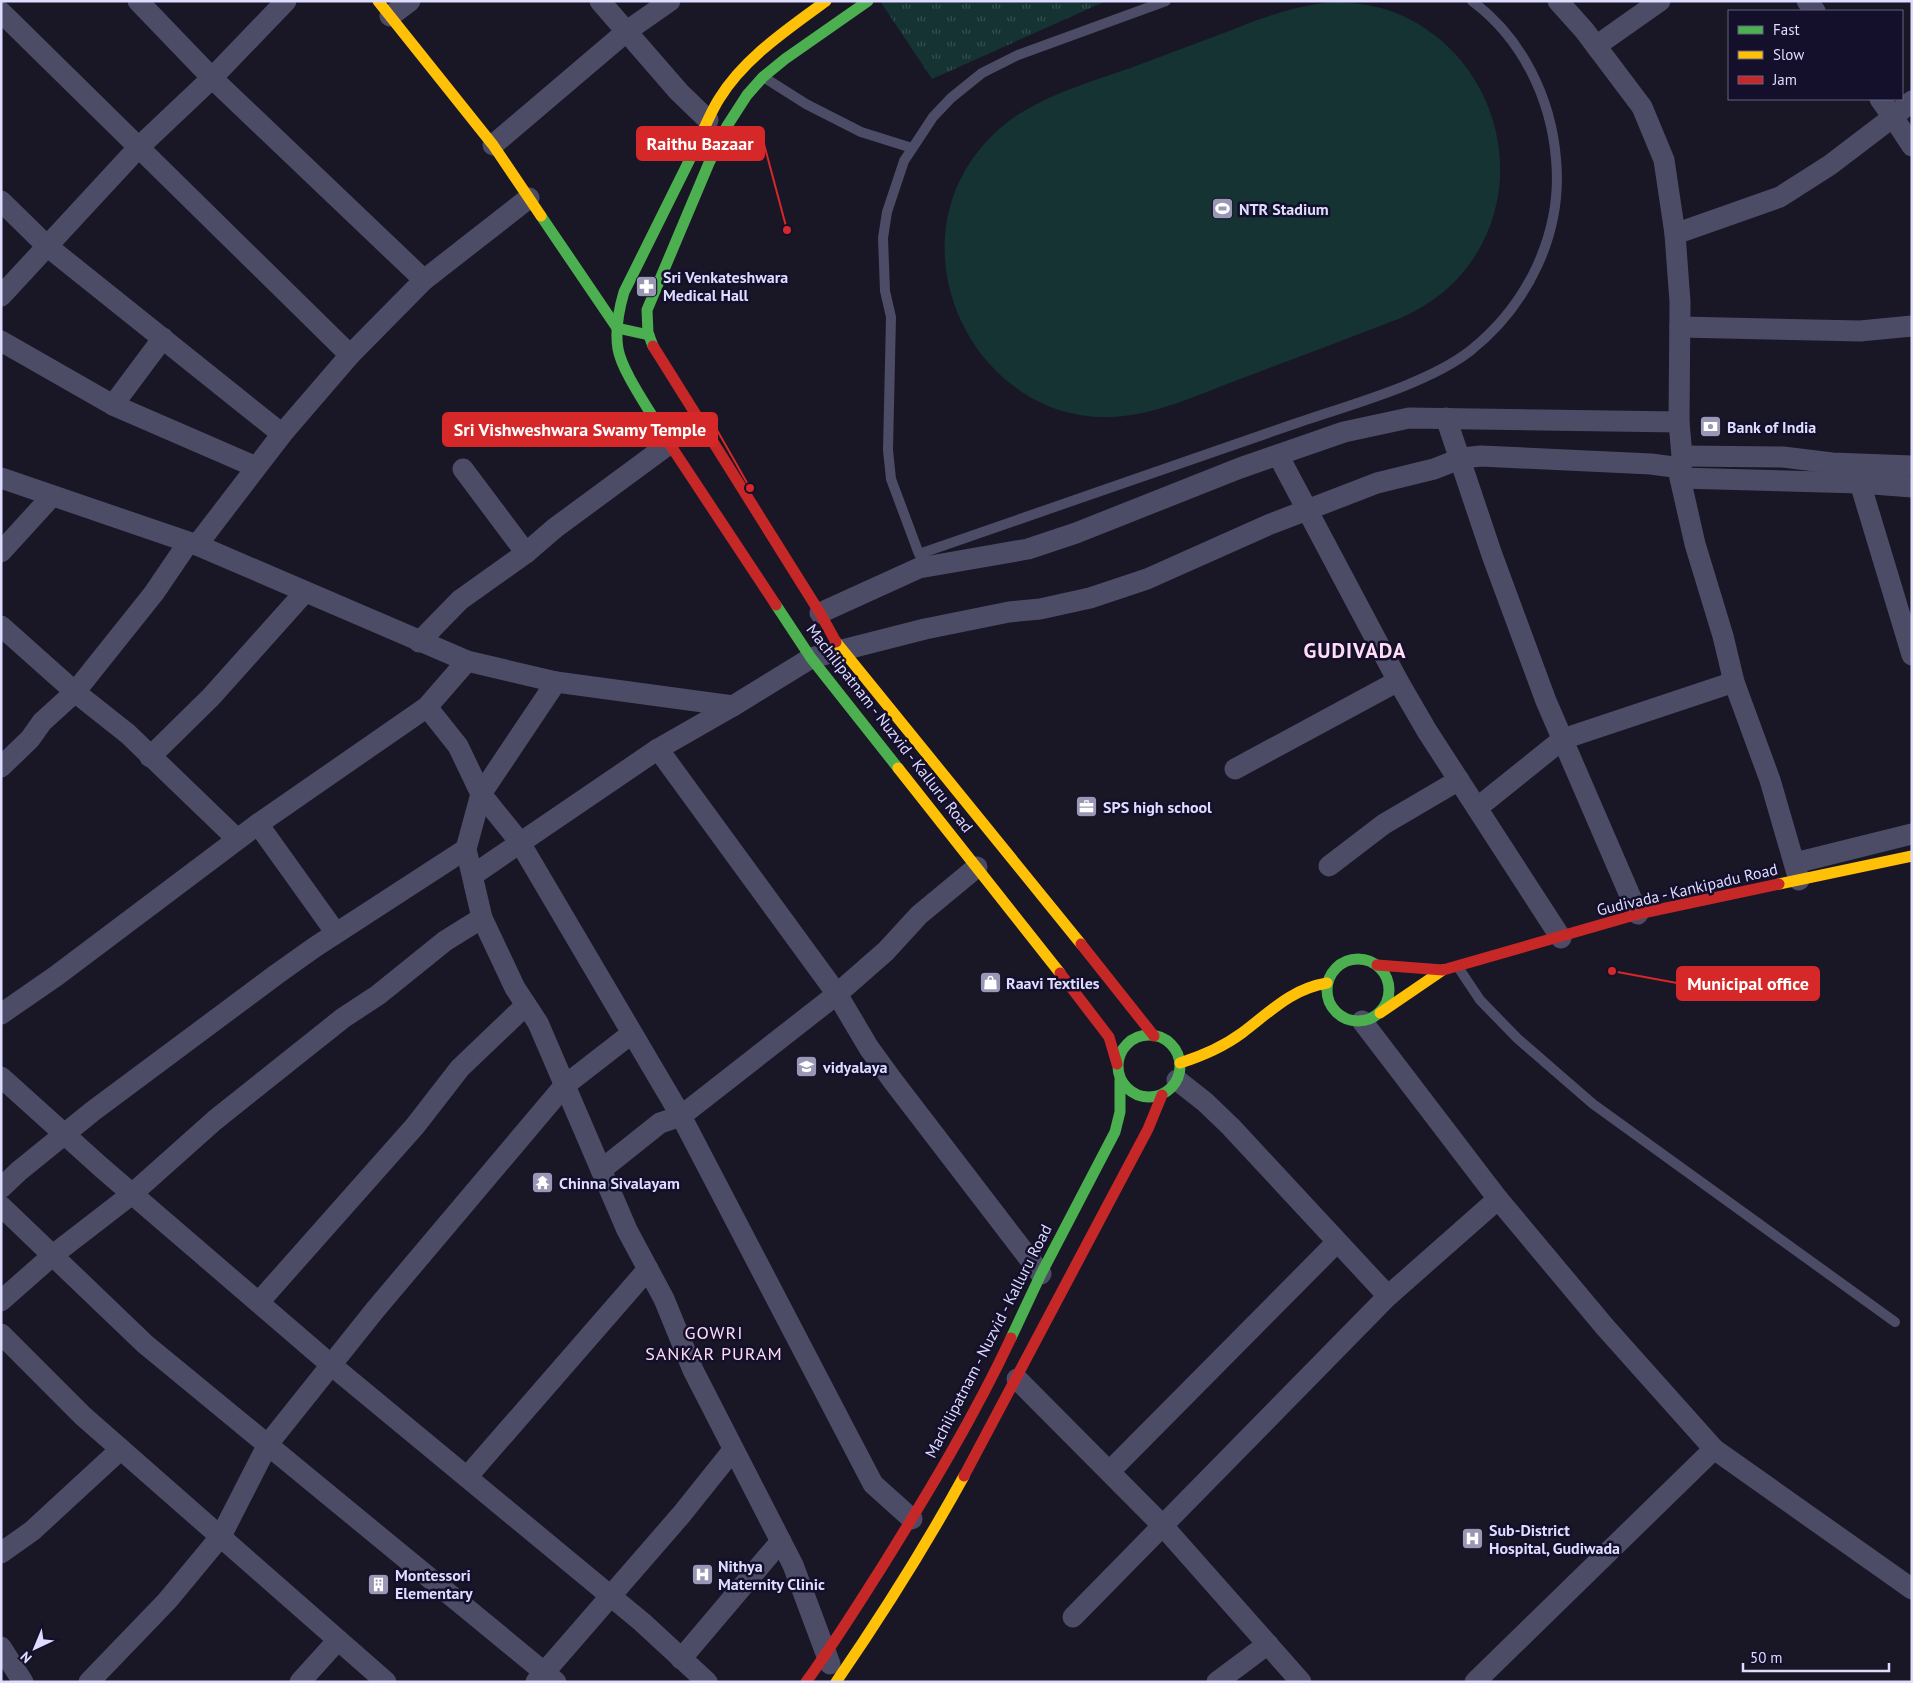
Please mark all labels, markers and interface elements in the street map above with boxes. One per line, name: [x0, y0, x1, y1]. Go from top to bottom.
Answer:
legend: [1728, 10, 1903, 100]
text: Fast: [1773, 20, 1800, 39]
text: Slow: [1773, 45, 1804, 64]
text: Jam: [1772, 70, 1797, 89]
callout: Raithu Bazaar: [637, 127, 764, 160]
text: Raithu Bazaar: [647, 132, 754, 155]
sports icon: NTR Stadium: [1211, 197, 1235, 221]
place label: NTR Stadium: [1239, 199, 1329, 219]
place label: Sri Venkateshwara Medical Hall: [663, 267, 788, 305]
pharmacy icon: Sri Venkateshwara Medical Hall: [635, 274, 659, 298]
callout: Sri Vishweshwara Swamy Temple: [443, 413, 717, 446]
bank icon: Bank of India: [1699, 415, 1723, 439]
place label: Bank of India: [1727, 417, 1816, 437]
text: Sri Vishweshwara Swamy Temple: [454, 418, 706, 441]
street label: Machilipatnam - Nuzvid - Kalluru Road: [802, 620, 978, 836]
district label: GUDIVADA: [1303, 637, 1407, 664]
office icon: SPS high school: [1075, 795, 1099, 819]
place label: SPS high school: [1103, 797, 1212, 817]
street label: Gudivada - Kankipadu Road: [1595, 858, 1779, 920]
callout: Municipal office: [1677, 967, 1819, 1000]
shop icon: Raavi Textiles: [978, 971, 1002, 995]
text: Municipal office: [1687, 972, 1809, 995]
place label: Raavi Textiles: [1006, 973, 1100, 993]
school or university icon: vidyalaya: [795, 1055, 819, 1079]
place label: vidyalaya: [822, 1057, 887, 1077]
temple icon: Chinna Sivalayam: [531, 1171, 555, 1195]
place label: Chinna Sivalayam: [559, 1173, 680, 1193]
street label: Machilipatnam - Nuzvid - Kalluru Road: [920, 1221, 1056, 1461]
district label: GOWRI SANKAR PURAM: [645, 1321, 783, 1365]
place label: Sub-District Hospital, Gudiwada: [1489, 1520, 1620, 1558]
hospital icon: Sub-District Hospital, Gudiwada: [1461, 1527, 1485, 1551]
place label: Nithya Maternity Clinic: [718, 1556, 825, 1594]
hospital icon: Nithya Maternity Clinic: [690, 1563, 714, 1587]
place label: Montessori Elementary: [395, 1565, 473, 1603]
building icon: Montessori Elementary: [367, 1572, 391, 1596]
north arrow: [10, 1623, 60, 1673]
scale bar: [1743, 1640, 1889, 1672]
text: N: [16, 1648, 36, 1667]
text: 50 m: [1750, 1648, 1783, 1667]

